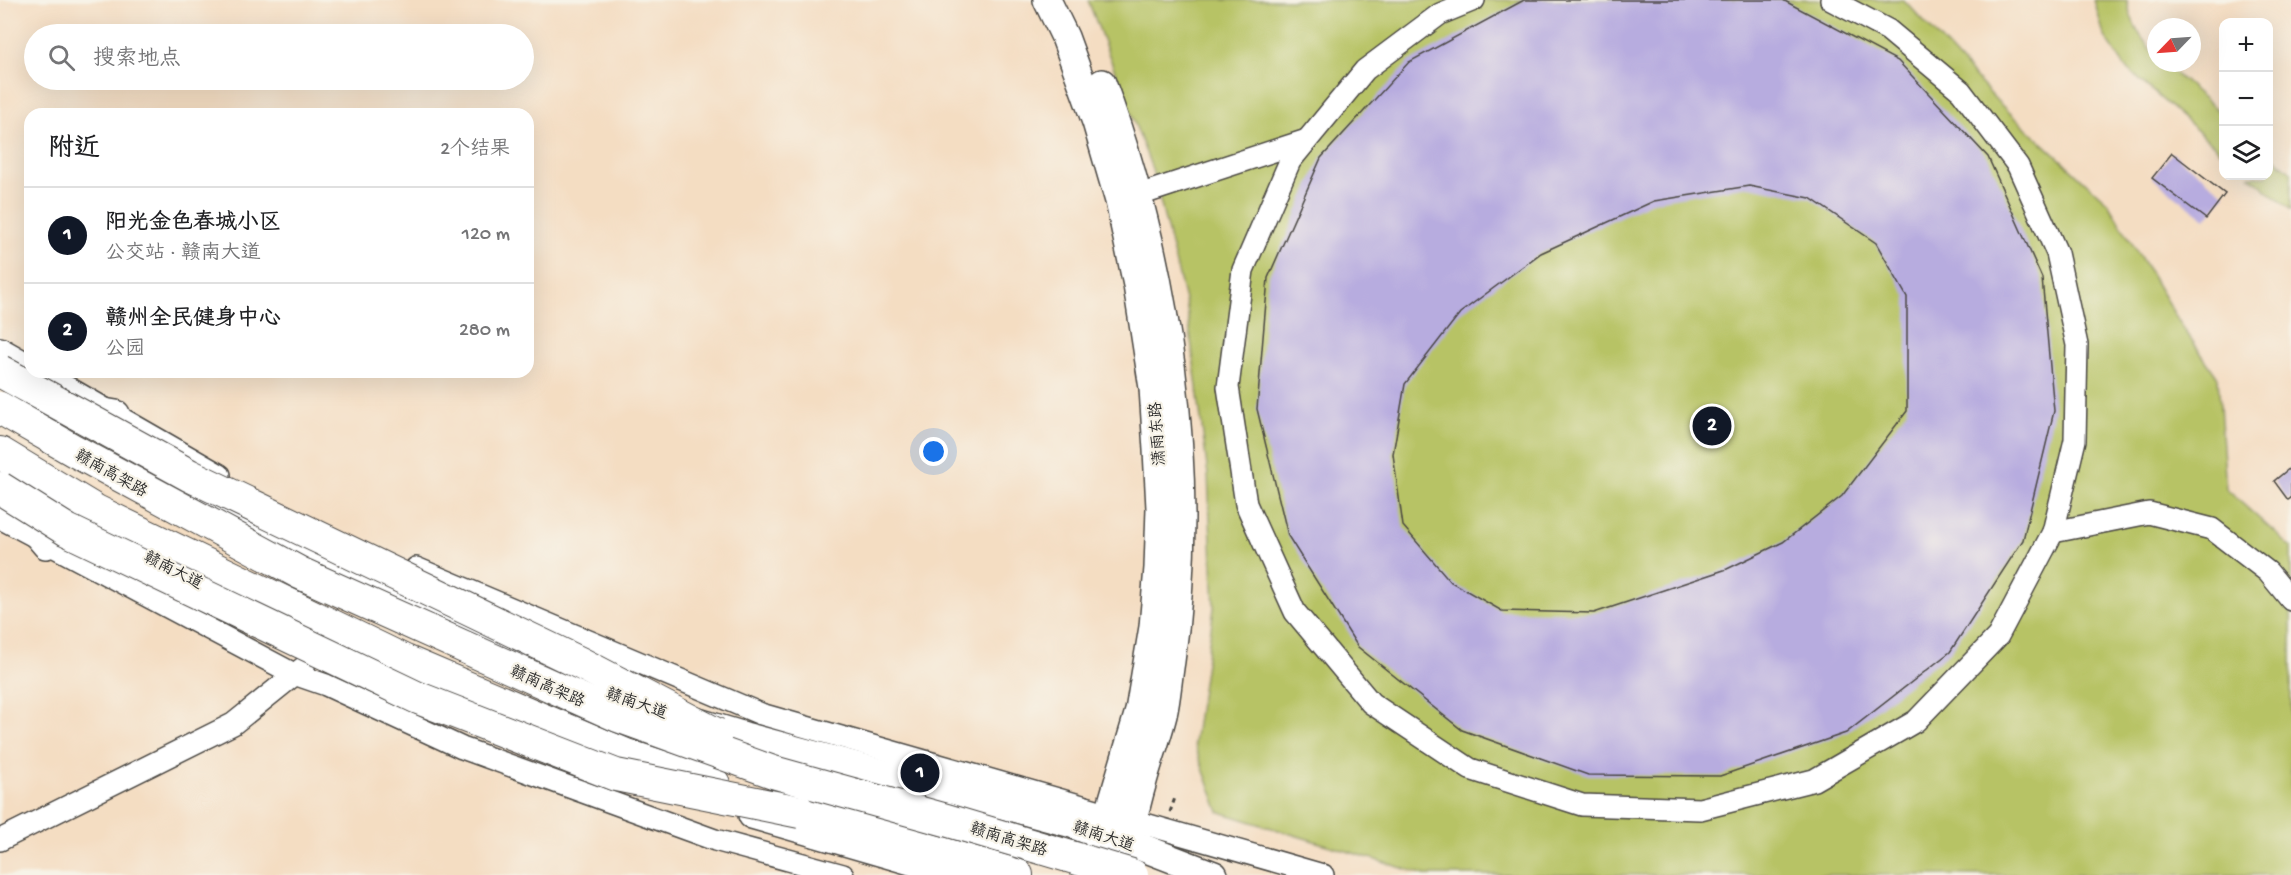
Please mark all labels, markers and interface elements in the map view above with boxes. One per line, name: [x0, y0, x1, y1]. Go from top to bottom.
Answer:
north arrow: [2147, 18, 2201, 72]
map controls: [2219, 18, 2273, 180]
button: +: [2219, 18, 2273, 72]
search box: [24, 24, 534, 90]
icon: search: [45, 41, 78, 74]
text: 搜索地点: [93, 47, 181, 73]
button: −: [2219, 72, 2273, 126]
button: layers: [2219, 126, 2273, 180]
text: 附近: [48, 135, 100, 166]
text: 2个结果: [440, 139, 510, 162]
text: 阳光金色春城小区: [105, 211, 281, 237]
text: 1: [63, 224, 72, 247]
text: 120 m: [462, 224, 510, 247]
text: 公交站 · 赣南大道: [105, 243, 261, 266]
text: 赣州全民健身中心: [105, 307, 281, 333]
text: 2: [63, 320, 72, 343]
text: 280 m: [459, 320, 510, 343]
text: 公园: [105, 339, 145, 362]
street label: 潇雨东路: [1146, 401, 1171, 466]
pin: 2: [1692, 404, 1732, 448]
your location: [919, 437, 948, 466]
street label: 赣南高架路: [71, 446, 151, 503]
street label: 赣南大道: [140, 547, 206, 595]
street label: 赣南高架路: [506, 661, 588, 713]
street label: 赣南大道: [603, 684, 670, 725]
pin: 1: [900, 750, 940, 796]
street label: 赣南大道: [1070, 818, 1137, 857]
street label: 赣南高架路: [967, 819, 1050, 862]

